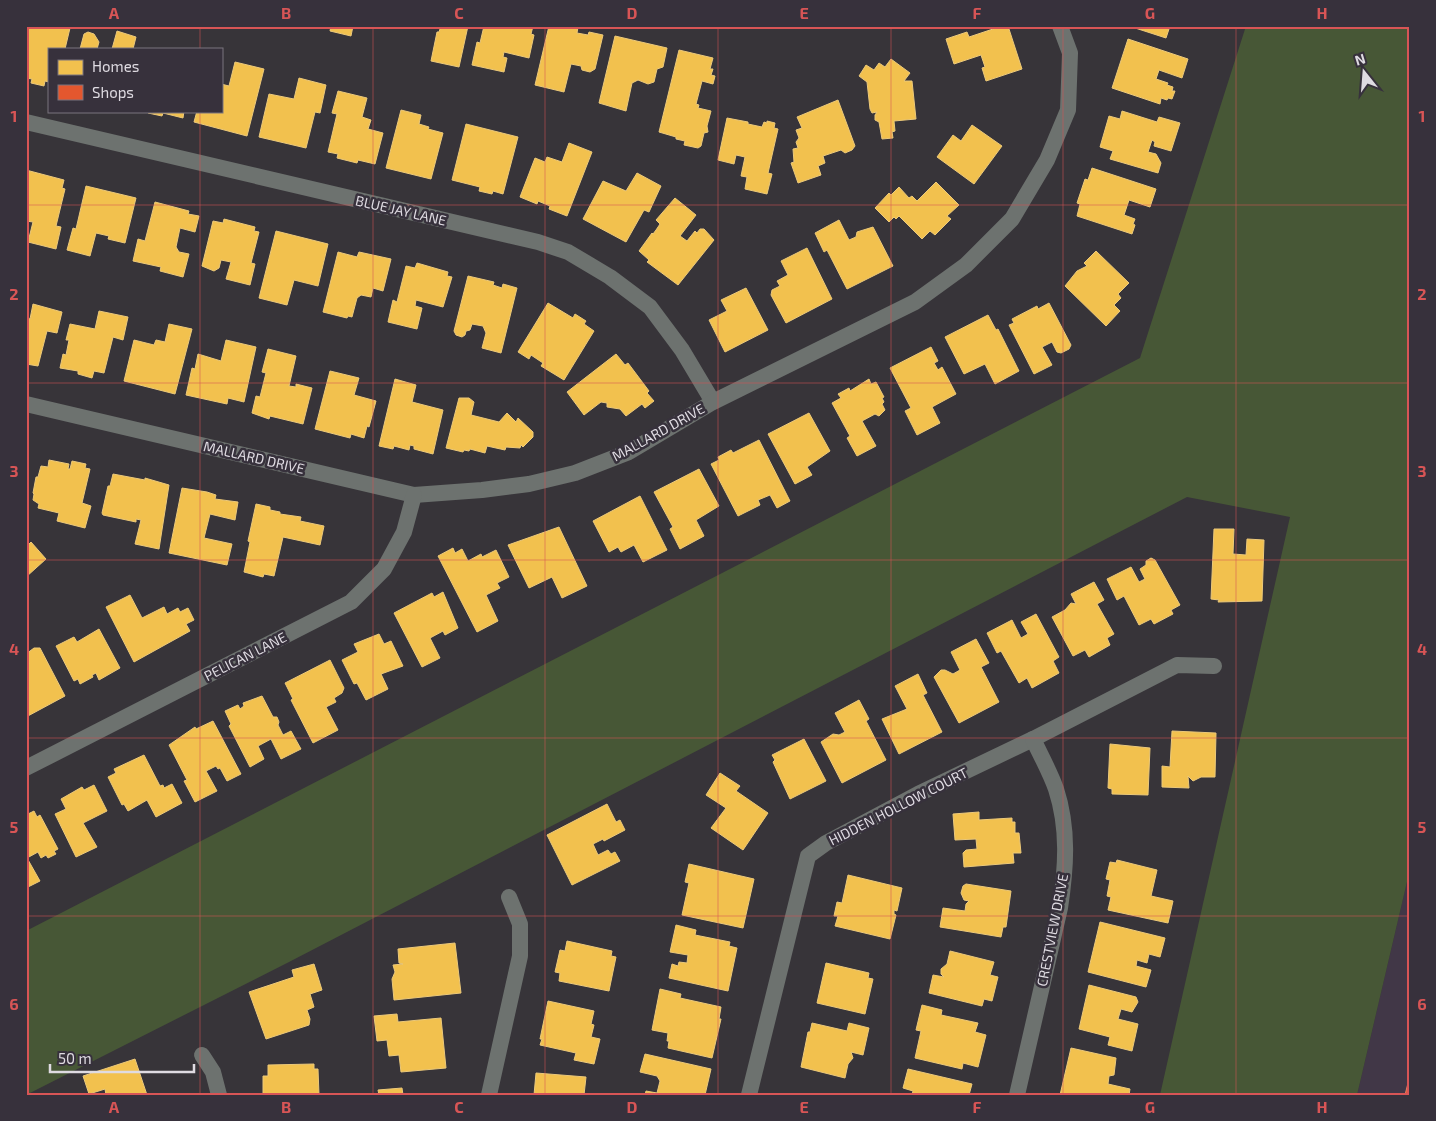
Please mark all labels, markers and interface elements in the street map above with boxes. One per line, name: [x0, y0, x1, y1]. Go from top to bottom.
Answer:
text: A: [109, 3, 120, 22]
text: B: [281, 3, 291, 22]
text: C: [454, 3, 464, 22]
text: D: [627, 3, 638, 22]
text: E: [799, 3, 809, 22]
text: F: [973, 3, 982, 22]
text: G: [1145, 3, 1155, 22]
text: H: [1316, 3, 1328, 22]
legend: [48, 48, 222, 112]
north arrow: [1338, 48, 1388, 98]
text: N: [1353, 49, 1367, 69]
text: Homes: [92, 57, 139, 75]
text: Shops: [92, 83, 134, 101]
text: 1: [11, 106, 17, 125]
text: 1: [1419, 106, 1425, 125]
street label: BLUE JAY LANE: [354, 191, 448, 229]
text: 2: [9, 284, 19, 303]
text: 2: [1417, 284, 1427, 303]
street label: MALLARD DRIVE: [609, 399, 707, 464]
street label: MALLARD DRIVE: [202, 437, 306, 477]
text: 3: [9, 461, 19, 480]
text: 3: [1417, 461, 1427, 480]
street label: PELICAN LANE: [201, 628, 289, 684]
text: 4: [9, 639, 19, 658]
text: 4: [1417, 639, 1427, 658]
street label: HIDDEN HOLLOW COURT: [826, 763, 970, 849]
text: 5: [10, 817, 19, 836]
text: 5: [1418, 817, 1427, 836]
street label: CRESTVIEW DRIVE: [1033, 872, 1071, 988]
text: 6: [9, 994, 19, 1013]
text: 6: [1417, 994, 1427, 1013]
scale bar: [50, 1041, 194, 1073]
text: 50 m: [58, 1049, 92, 1067]
text: A: [109, 1097, 120, 1116]
text: B: [281, 1097, 291, 1116]
text: C: [454, 1097, 464, 1116]
text: D: [627, 1097, 638, 1116]
text: E: [799, 1097, 809, 1116]
text: F: [973, 1097, 982, 1116]
text: G: [1145, 1097, 1155, 1116]
text: H: [1316, 1097, 1328, 1116]

